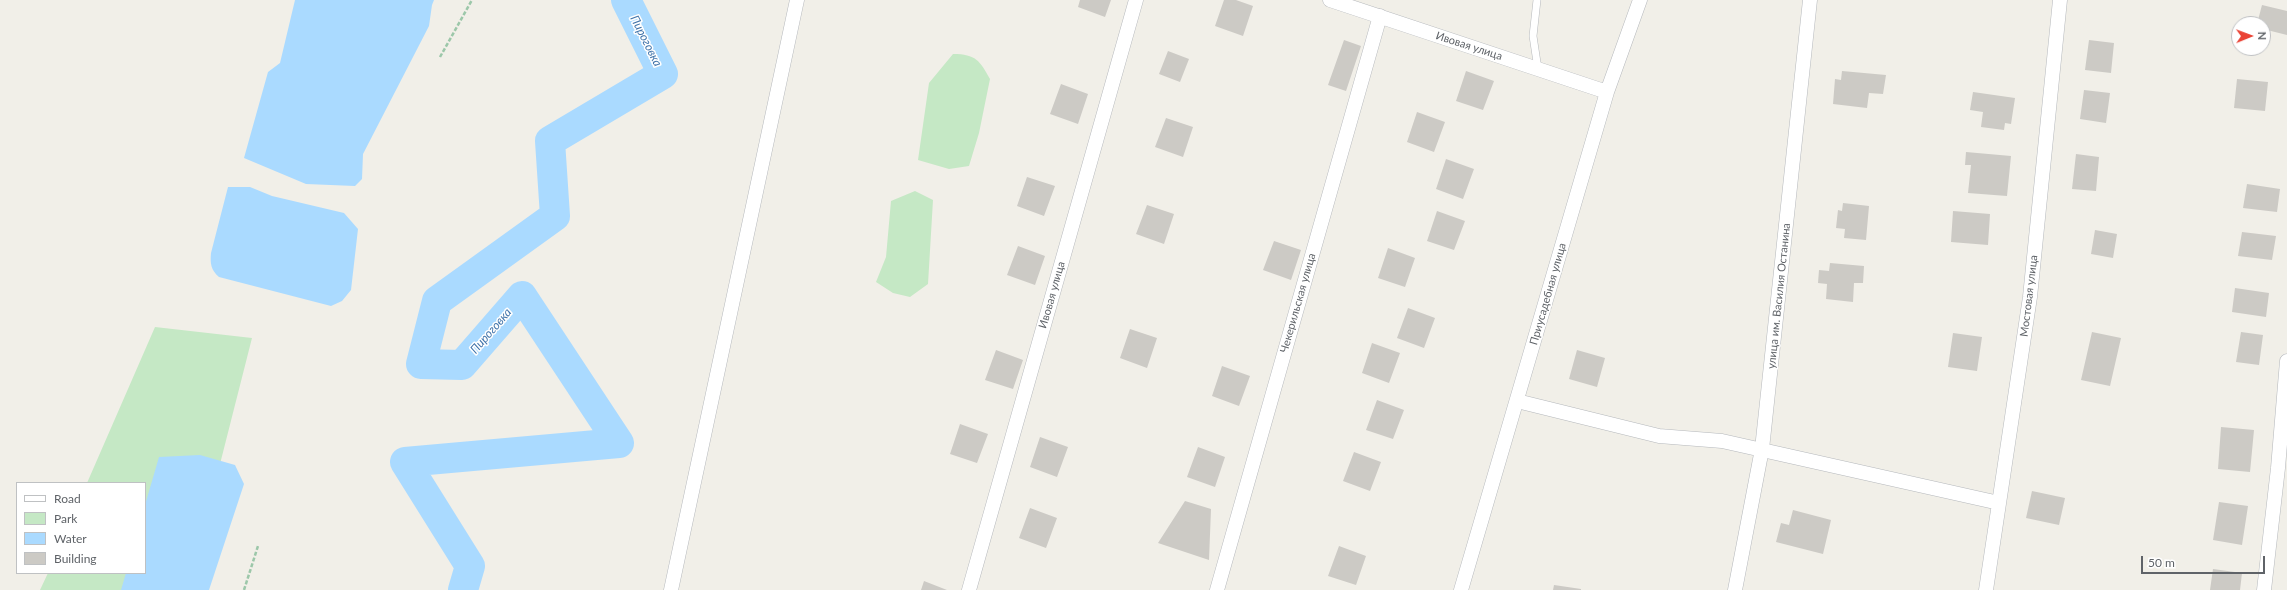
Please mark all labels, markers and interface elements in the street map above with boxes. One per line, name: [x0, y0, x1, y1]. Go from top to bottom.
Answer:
water label: Пироговка: [627, 13, 665, 69]
north arrow: [2231, 16, 2271, 56]
street label: Ивовая улица: [1434, 29, 1504, 63]
text: N: [2256, 31, 2269, 40]
street label: улица им. Василия Останина: [1765, 222, 1793, 370]
street label: Приусадебная улица: [1527, 241, 1569, 347]
street label: Чекерильская улица: [1277, 252, 1319, 354]
street label: Мостовая улица: [2017, 254, 2041, 338]
street label: Ивовая улица: [1036, 260, 1068, 330]
water label: Пироговка: [467, 305, 515, 357]
legend: [16, 482, 146, 574]
text: Road: [54, 491, 81, 506]
text: Park: [54, 511, 77, 526]
text: Water: [54, 531, 87, 546]
scale bar: [2143, 548, 2267, 574]
text: Building: [54, 551, 97, 566]
text: 50 m: [2148, 555, 2175, 570]

